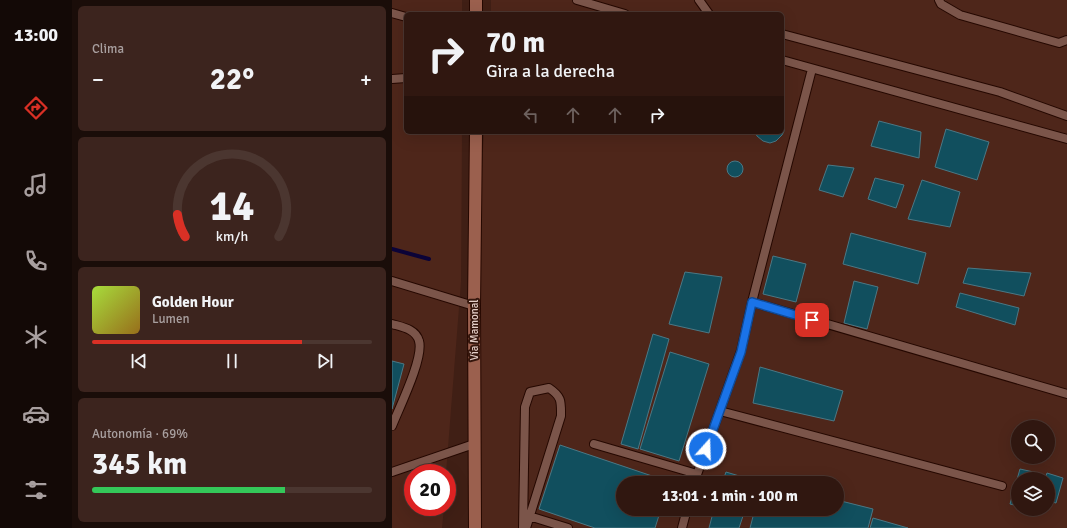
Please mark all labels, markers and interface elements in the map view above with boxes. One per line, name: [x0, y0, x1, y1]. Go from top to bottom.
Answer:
text: 13:00: [14, 24, 58, 46]
text: 70 m: [486, 26, 545, 60]
icon: right: [420, 28, 472, 80]
text: Clima: [92, 41, 124, 57]
text: Gira a la derecha: [486, 60, 615, 82]
text: 22°: [210, 61, 254, 98]
text: −: [92, 66, 104, 93]
text: +: [360, 66, 372, 93]
icon: directions: [22, 94, 50, 122]
icon: left: [520, 104, 542, 126]
icon: ahead: [562, 104, 584, 126]
icon: ahead: [604, 104, 626, 126]
icon: right: [646, 104, 668, 126]
icon: music: [22, 171, 50, 199]
text: 14: [210, 181, 254, 232]
text: km/h: [216, 227, 248, 244]
icon: phone: [22, 247, 50, 275]
text: Golden Hour: [152, 293, 234, 311]
street label: Vía Mamonal: [468, 299, 481, 361]
pin: [795, 303, 829, 337]
icon: arrive: [801, 309, 823, 331]
text: Lumen: [152, 311, 190, 327]
icon: climate: [22, 323, 50, 351]
icon: previous: [128, 350, 150, 372]
icon: pause: [221, 350, 243, 372]
icon: next: [314, 350, 336, 372]
icon: car: [22, 400, 50, 428]
map controls: [1011, 420, 1055, 516]
button: search: [1011, 420, 1055, 464]
text: Autonomía · 69%: [92, 426, 188, 442]
position arrow: [685, 428, 727, 470]
text: 345 km: [92, 446, 187, 483]
speed limit sign: 20: [404, 464, 456, 516]
button: layers: [1011, 472, 1055, 516]
icon: filters: [22, 476, 50, 504]
text: 13:01 · 1 min · 100 m: [662, 487, 798, 505]

